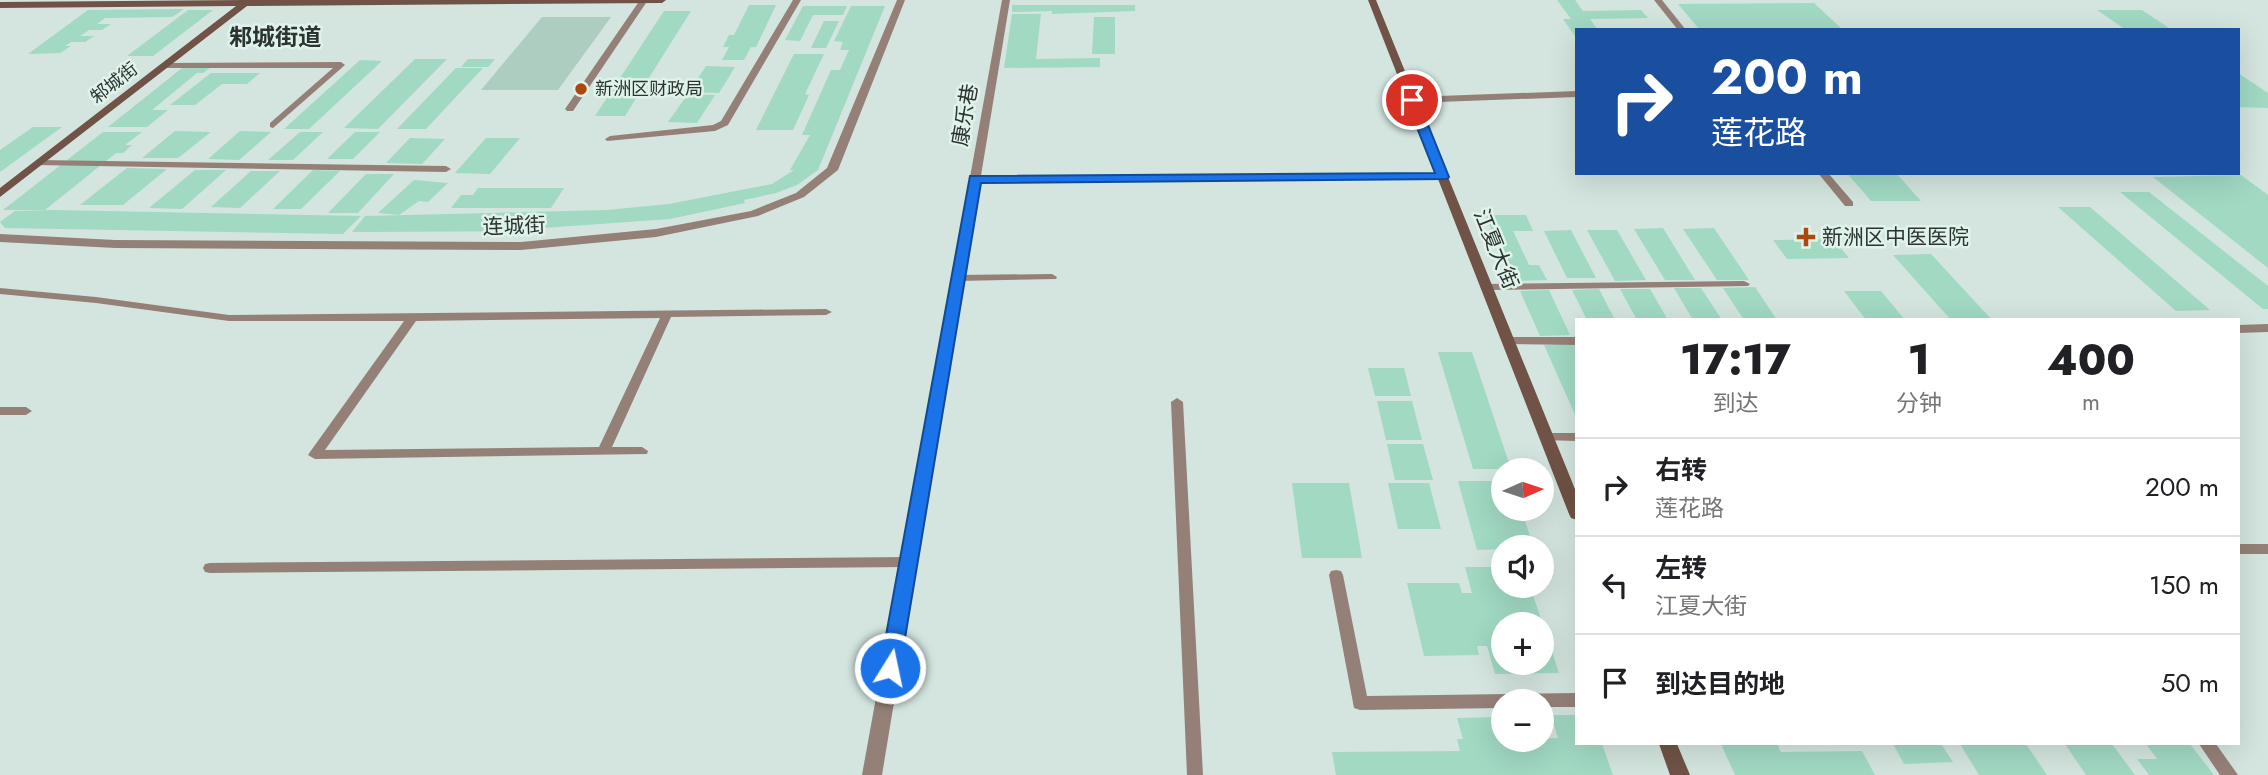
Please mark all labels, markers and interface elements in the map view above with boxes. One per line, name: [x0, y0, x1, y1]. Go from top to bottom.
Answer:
district label: 邾城街道: [229, 20, 321, 54]
text: 200 m: [1711, 42, 1863, 112]
street label: 邾城街: [85, 56, 143, 110]
icon: right: [1596, 56, 1687, 147]
pin: [1382, 70, 1442, 130]
place label: 新洲区财政局: [595, 76, 703, 102]
marker: 新洲区财政局: [573, 81, 589, 97]
street label: 康乐巷: [945, 81, 985, 149]
icon: arrive: [1393, 81, 1431, 119]
text: 莲花路: [1711, 110, 1807, 156]
street label: 江夏大街: [1466, 204, 1526, 294]
street label: 连城街: [482, 210, 546, 242]
place label: 新洲区中医医院: [1822, 222, 1969, 252]
marker: 新洲区中医医院: [1796, 227, 1816, 247]
text: 17:17: [1680, 329, 1791, 390]
text: 1: [1908, 329, 1930, 390]
text: 400: [2047, 330, 2135, 391]
text: m: [2082, 385, 2100, 419]
text: 到达: [1712, 386, 1758, 420]
text: 分钟: [1896, 386, 1942, 420]
text: 右转: [1655, 451, 1707, 489]
north arrow: [1491, 458, 1554, 522]
map controls: [1491, 458, 1554, 752]
icon: right: [1596, 468, 1634, 506]
text: 200 m: [2145, 468, 2219, 506]
text: 莲花路: [1655, 491, 1724, 525]
button: sound: [1491, 535, 1554, 598]
text: 左转: [1655, 549, 1707, 587]
icon: left: [1596, 566, 1634, 604]
text: 150 m: [2149, 566, 2219, 604]
text: 江夏大街: [1655, 589, 1747, 623]
button: +: [1491, 612, 1554, 675]
position arrow: [853, 631, 927, 705]
icon: arrive: [1596, 664, 1634, 702]
text: 50 m: [2161, 664, 2219, 702]
text: 到达目的地: [1655, 665, 1785, 703]
button: −: [1491, 689, 1554, 752]

